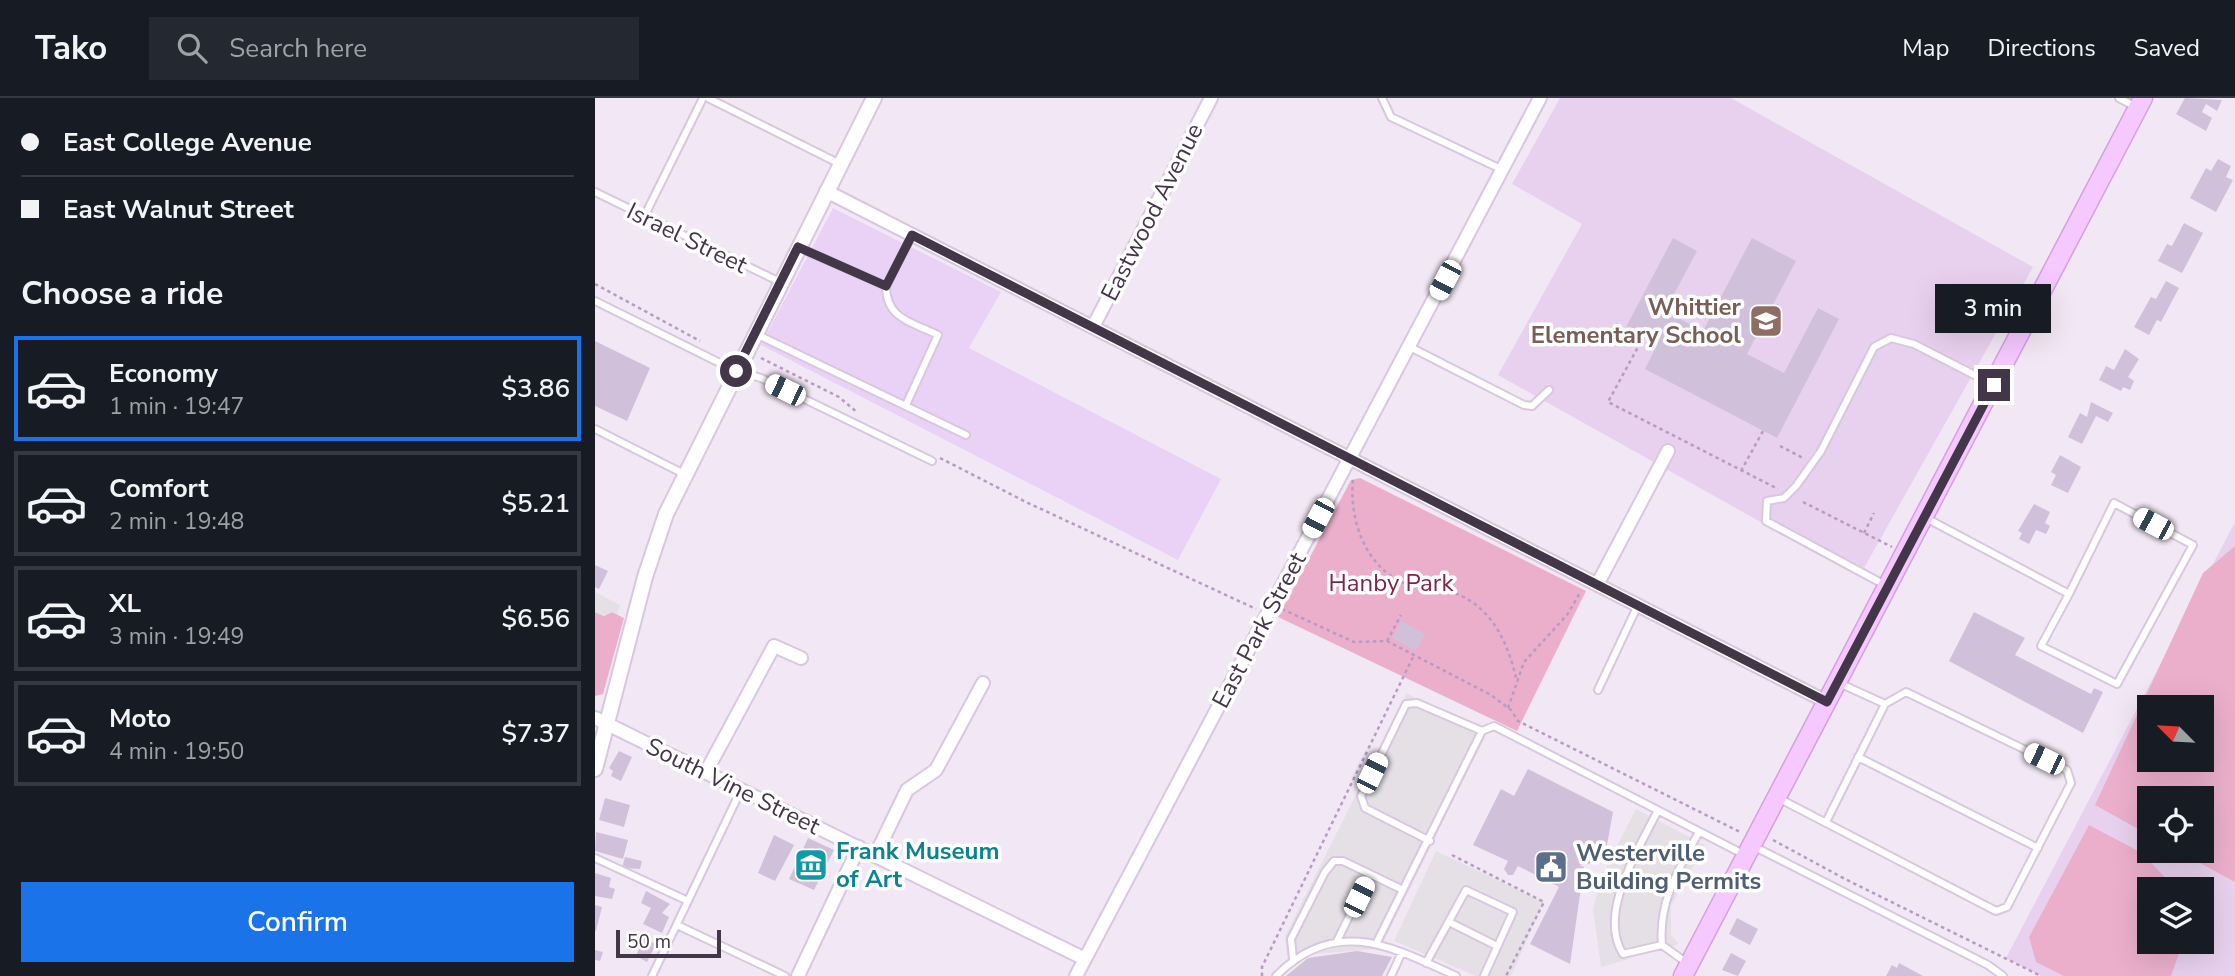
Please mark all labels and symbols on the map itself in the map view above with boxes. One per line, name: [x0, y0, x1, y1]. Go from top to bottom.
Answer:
street label: Eastwood Avenue: [1093, 118, 1211, 306]
street label: Israel Street: [621, 195, 753, 281]
car: [1426, 257, 1465, 303]
callout: 3 min: [1936, 284, 2052, 332]
place label: Whittier Elementary School: [1531, 291, 1742, 351]
school or university icon: Whittier Elementary School: [1747, 302, 1785, 340]
route start: [720, 355, 752, 387]
route end: [1978, 369, 2010, 401]
car: [762, 371, 809, 409]
car: [1299, 495, 1338, 541]
car: [2130, 505, 2177, 543]
street label: East Park Street: [1204, 546, 1314, 713]
park label: Hanby Park: [1329, 567, 1454, 599]
north arrow: [2137, 695, 2214, 772]
street label: South Vine Street: [641, 730, 826, 842]
car: [2021, 740, 2068, 778]
car: [1354, 750, 1391, 796]
place label: Frank Museum of Art: [836, 835, 999, 895]
place label: Westerville Building Permits: [1576, 837, 1761, 897]
museum icon: Frank Museum of Art: [792, 846, 830, 884]
public building icon: Westerville Building Permits: [1532, 848, 1570, 886]
car: [1341, 874, 1378, 920]
scale bar: [616, 927, 721, 959]

